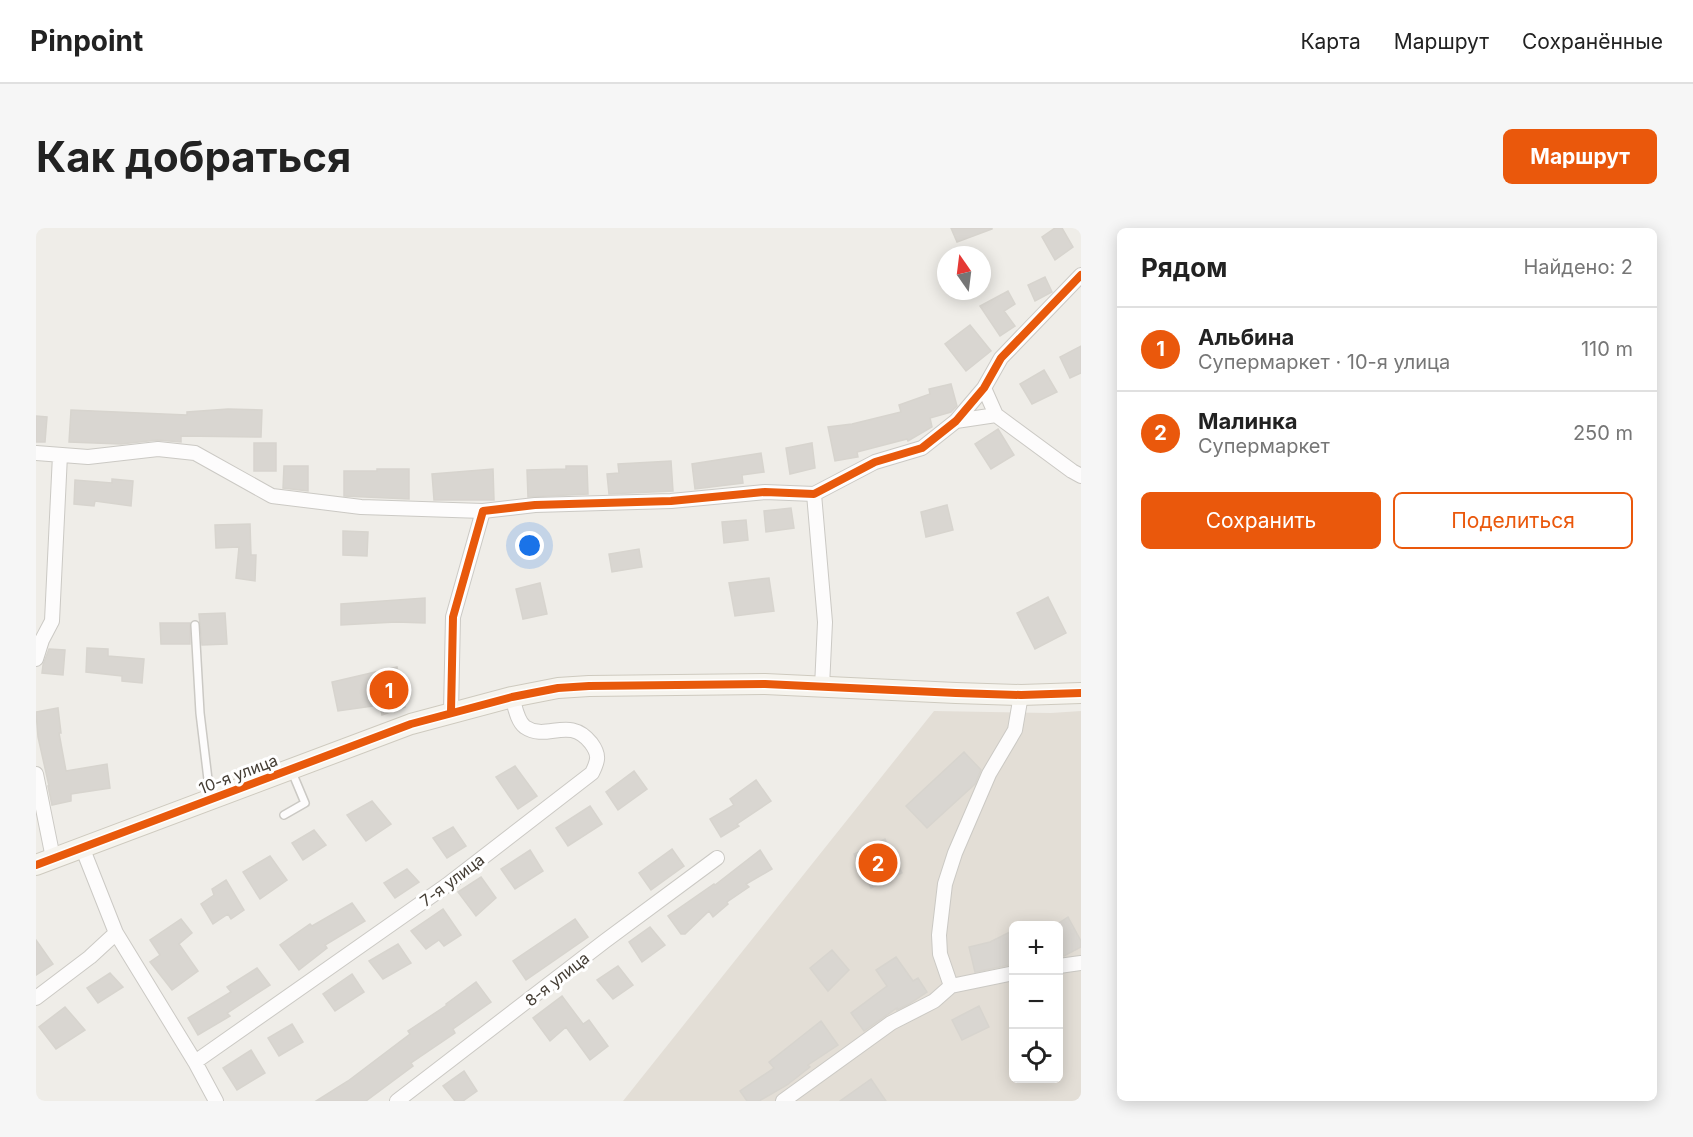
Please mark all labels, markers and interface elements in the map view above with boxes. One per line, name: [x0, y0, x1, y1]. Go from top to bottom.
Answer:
text: Pinpoint: [30, 24, 143, 58]
text: Карта: [1300, 29, 1361, 54]
text: Маршрут: [1394, 29, 1489, 54]
text: Сохранённые: [1522, 29, 1663, 54]
button: Маршрут: [1503, 129, 1657, 184]
text: Как добраться: [36, 131, 351, 182]
north arrow: [937, 246, 991, 300]
text: Рядом: [1141, 252, 1227, 283]
text: Найдено: 2: [1523, 255, 1633, 279]
text: Альбина: [1198, 324, 1294, 350]
text: 1: [1156, 337, 1165, 361]
text: 110 m: [1581, 337, 1633, 361]
text: Супермаркет · 10-я улица: [1198, 350, 1450, 374]
text: Малинка: [1198, 408, 1298, 434]
text: 2: [1154, 421, 1167, 445]
text: 250 m: [1573, 421, 1633, 445]
text: Супермаркет: [1198, 434, 1330, 458]
button: Сохранить: [1141, 492, 1381, 549]
button: Поделиться: [1393, 492, 1633, 549]
your location: [515, 531, 544, 560]
pin: 1: [370, 668, 408, 712]
street label: 10-я улица: [196, 750, 280, 798]
pin: 2: [858, 840, 898, 886]
street label: 7-я улица: [416, 849, 488, 911]
map controls: [1009, 921, 1063, 1083]
button: +: [1009, 921, 1063, 975]
street label: 8-я улица: [521, 948, 593, 1010]
button: −: [1009, 975, 1063, 1029]
button: locate: [1009, 1029, 1063, 1083]

